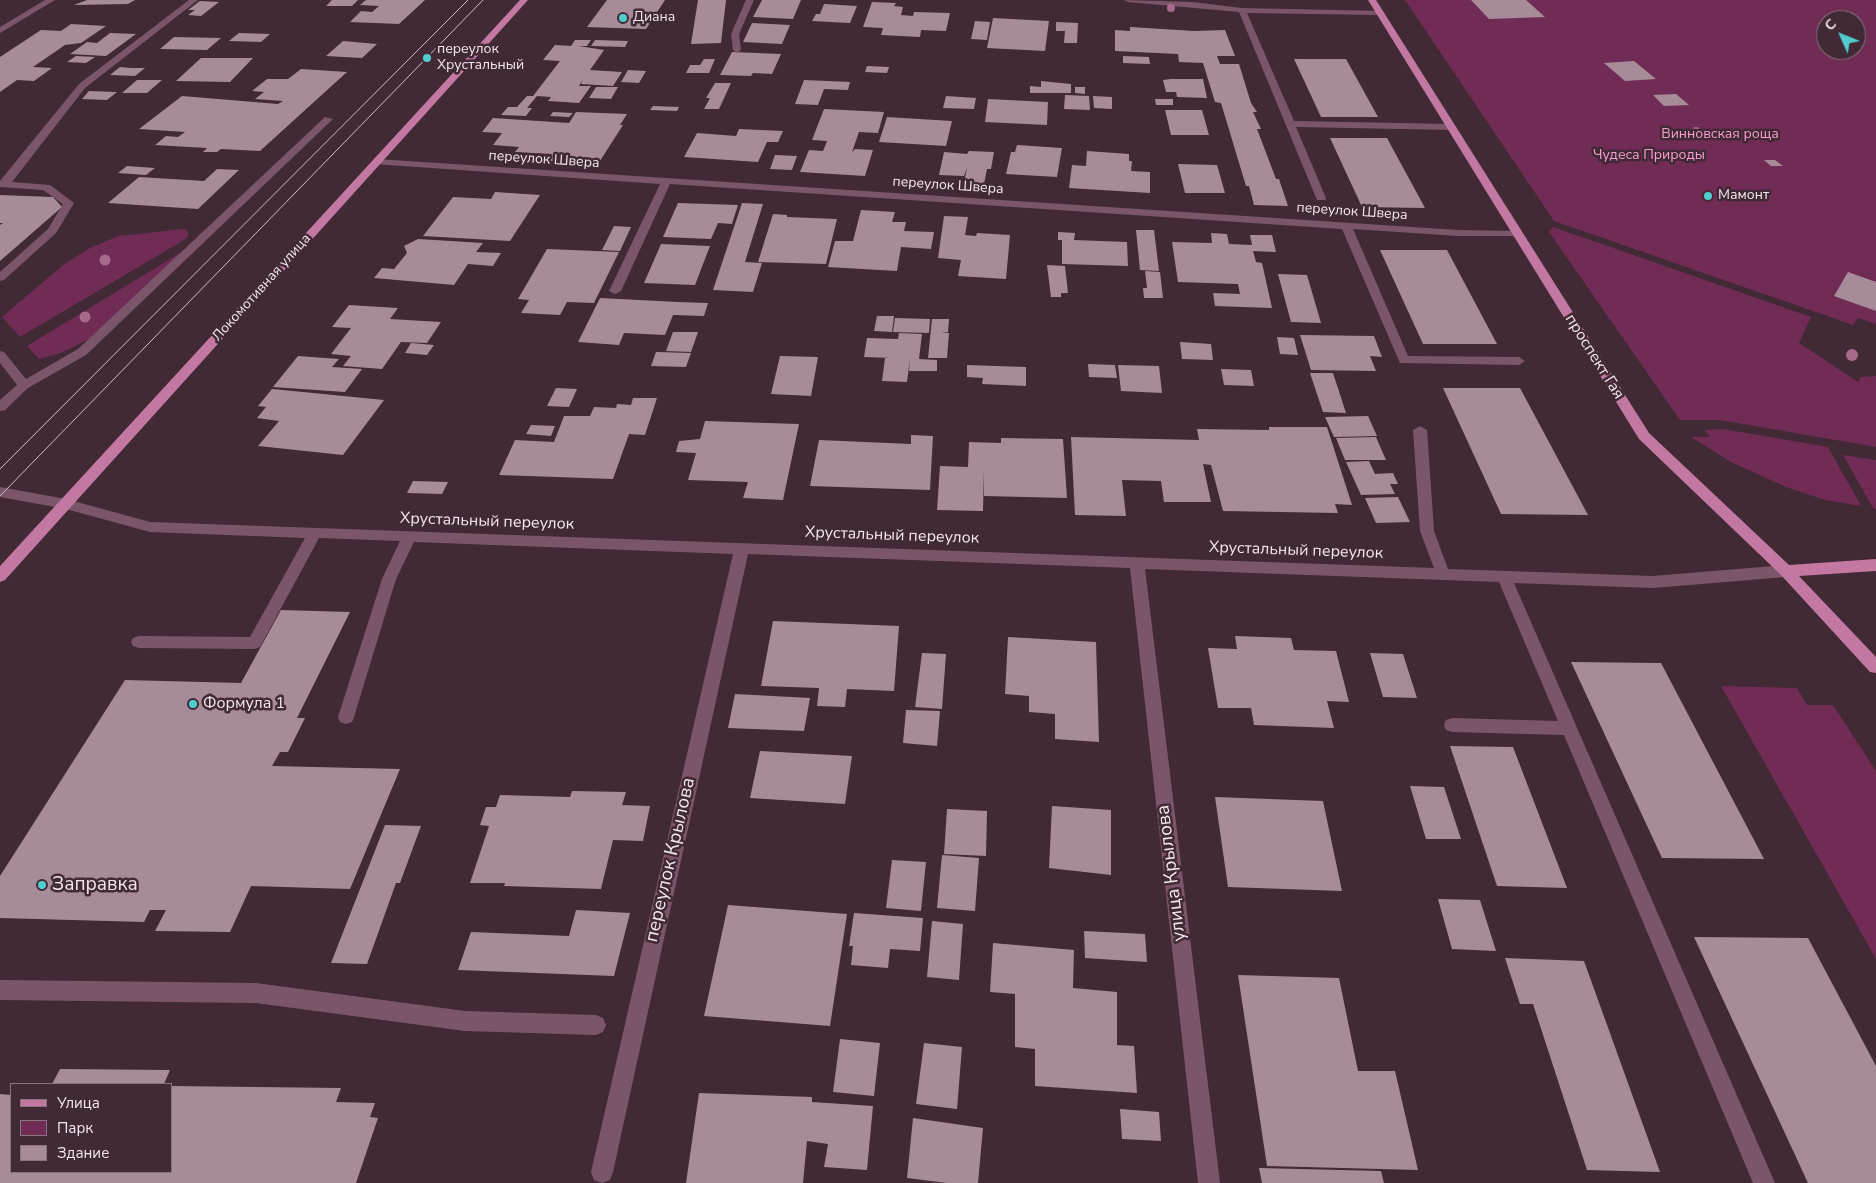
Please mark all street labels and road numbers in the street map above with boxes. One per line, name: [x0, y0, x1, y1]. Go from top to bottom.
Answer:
street label: переулок Швера: [488, 148, 600, 172]
street label: переулок Швера: [892, 174, 1004, 198]
street label: переулок Швера: [1296, 200, 1408, 224]
street label: Локомотивная улица: [209, 231, 315, 345]
street label: проспект Гая: [1560, 311, 1628, 403]
street label: Хрустальный переулок: [400, 509, 574, 535]
street label: Хрустальный переулок: [805, 523, 979, 549]
street label: Хрустальный переулок: [1209, 538, 1383, 564]
street label: переулок Крылова: [641, 775, 701, 945]
street label: улица Крылова: [1152, 803, 1192, 943]

